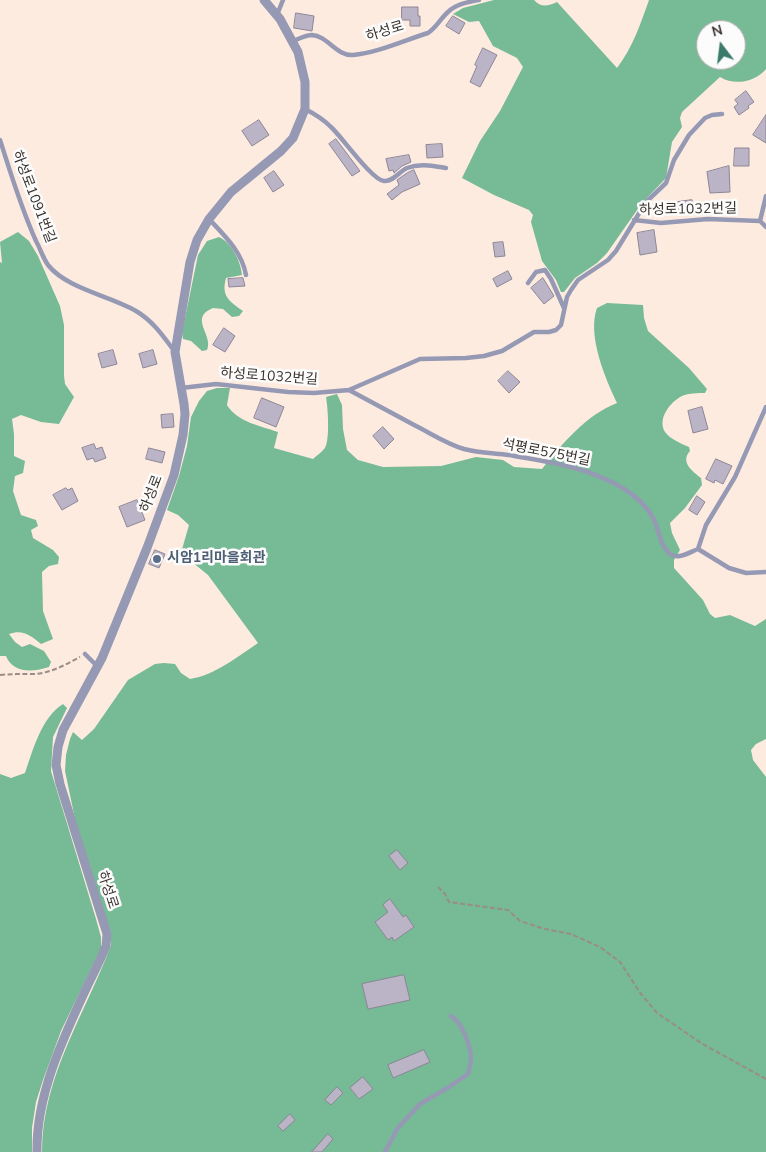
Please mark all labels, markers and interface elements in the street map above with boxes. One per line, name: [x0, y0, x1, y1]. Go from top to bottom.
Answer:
street label: 하성로: [364, 18, 406, 46]
north arrow: [696, 20, 746, 70]
text: N: [710, 20, 725, 42]
street label: 하성로1091번길: [8, 148, 58, 246]
street label: 하성로1032번길: [639, 201, 737, 219]
street label: 하성로1032번길: [220, 365, 318, 389]
street label: 석평로575번길: [500, 436, 592, 470]
street label: 하성로: [137, 473, 167, 515]
place label: 시암1리마을회관: [167, 551, 266, 567]
marker: 시암1리마을회관: [151, 553, 163, 565]
street label: 하성로: [93, 869, 121, 911]

